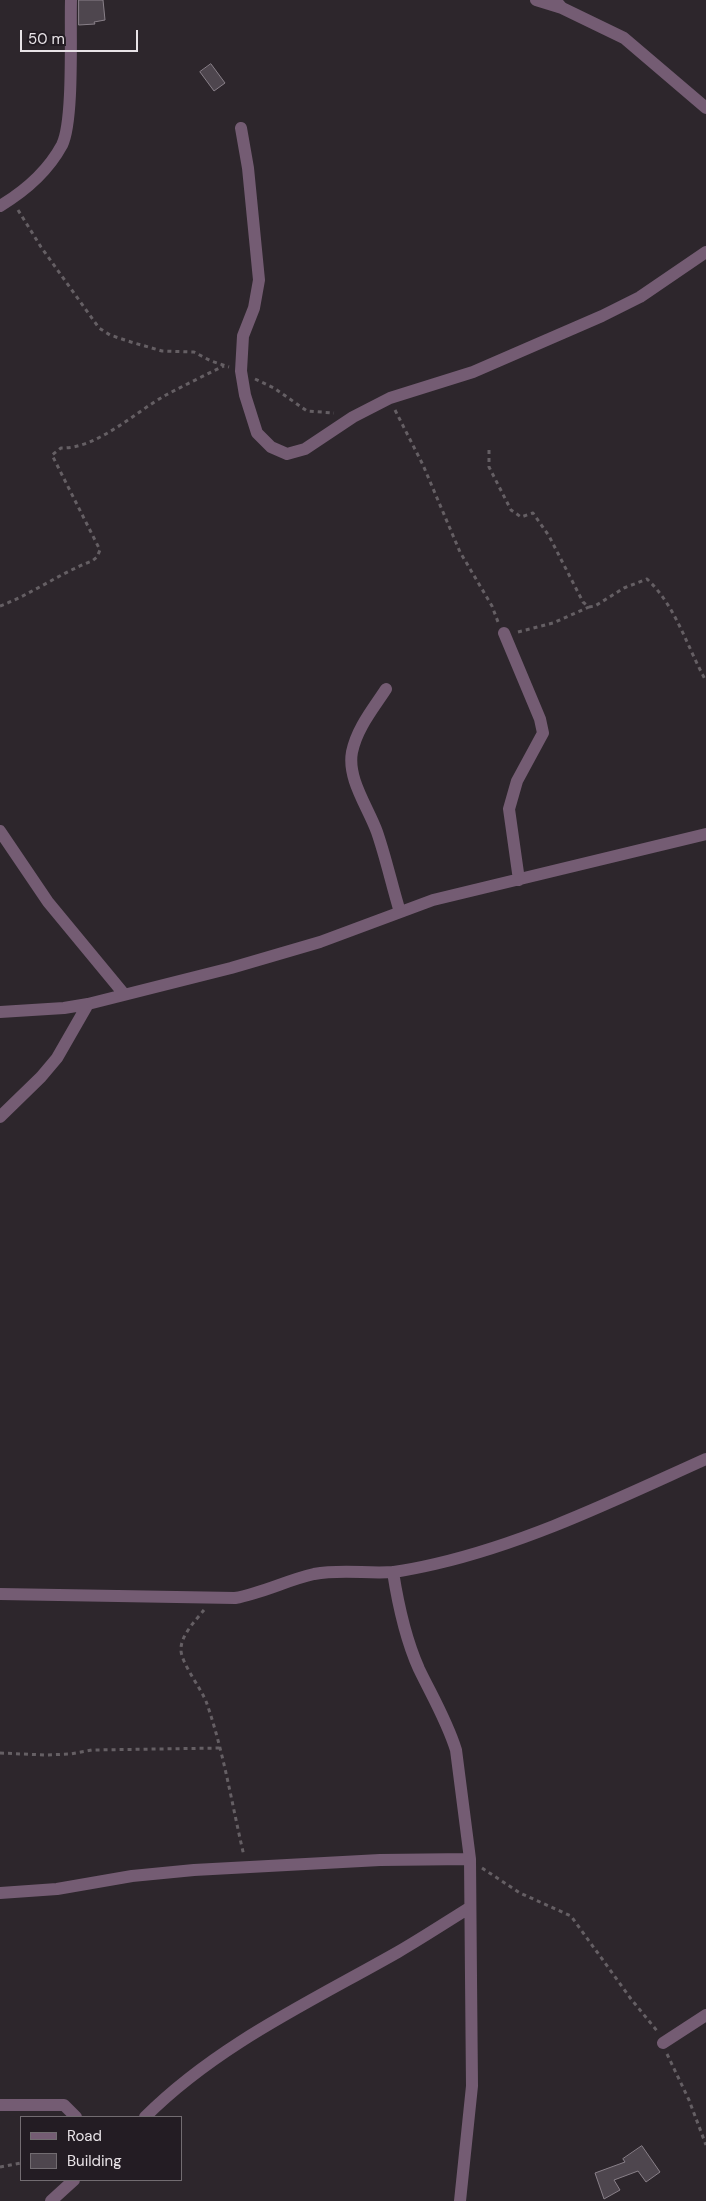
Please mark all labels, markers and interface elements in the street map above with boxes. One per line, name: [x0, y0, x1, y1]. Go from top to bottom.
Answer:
scale bar: [22, 20, 140, 52]
text: 50 m: [28, 29, 65, 49]
legend: [20, 2116, 182, 2181]
text: Road: [67, 2126, 102, 2146]
text: Building: [67, 2151, 122, 2171]

